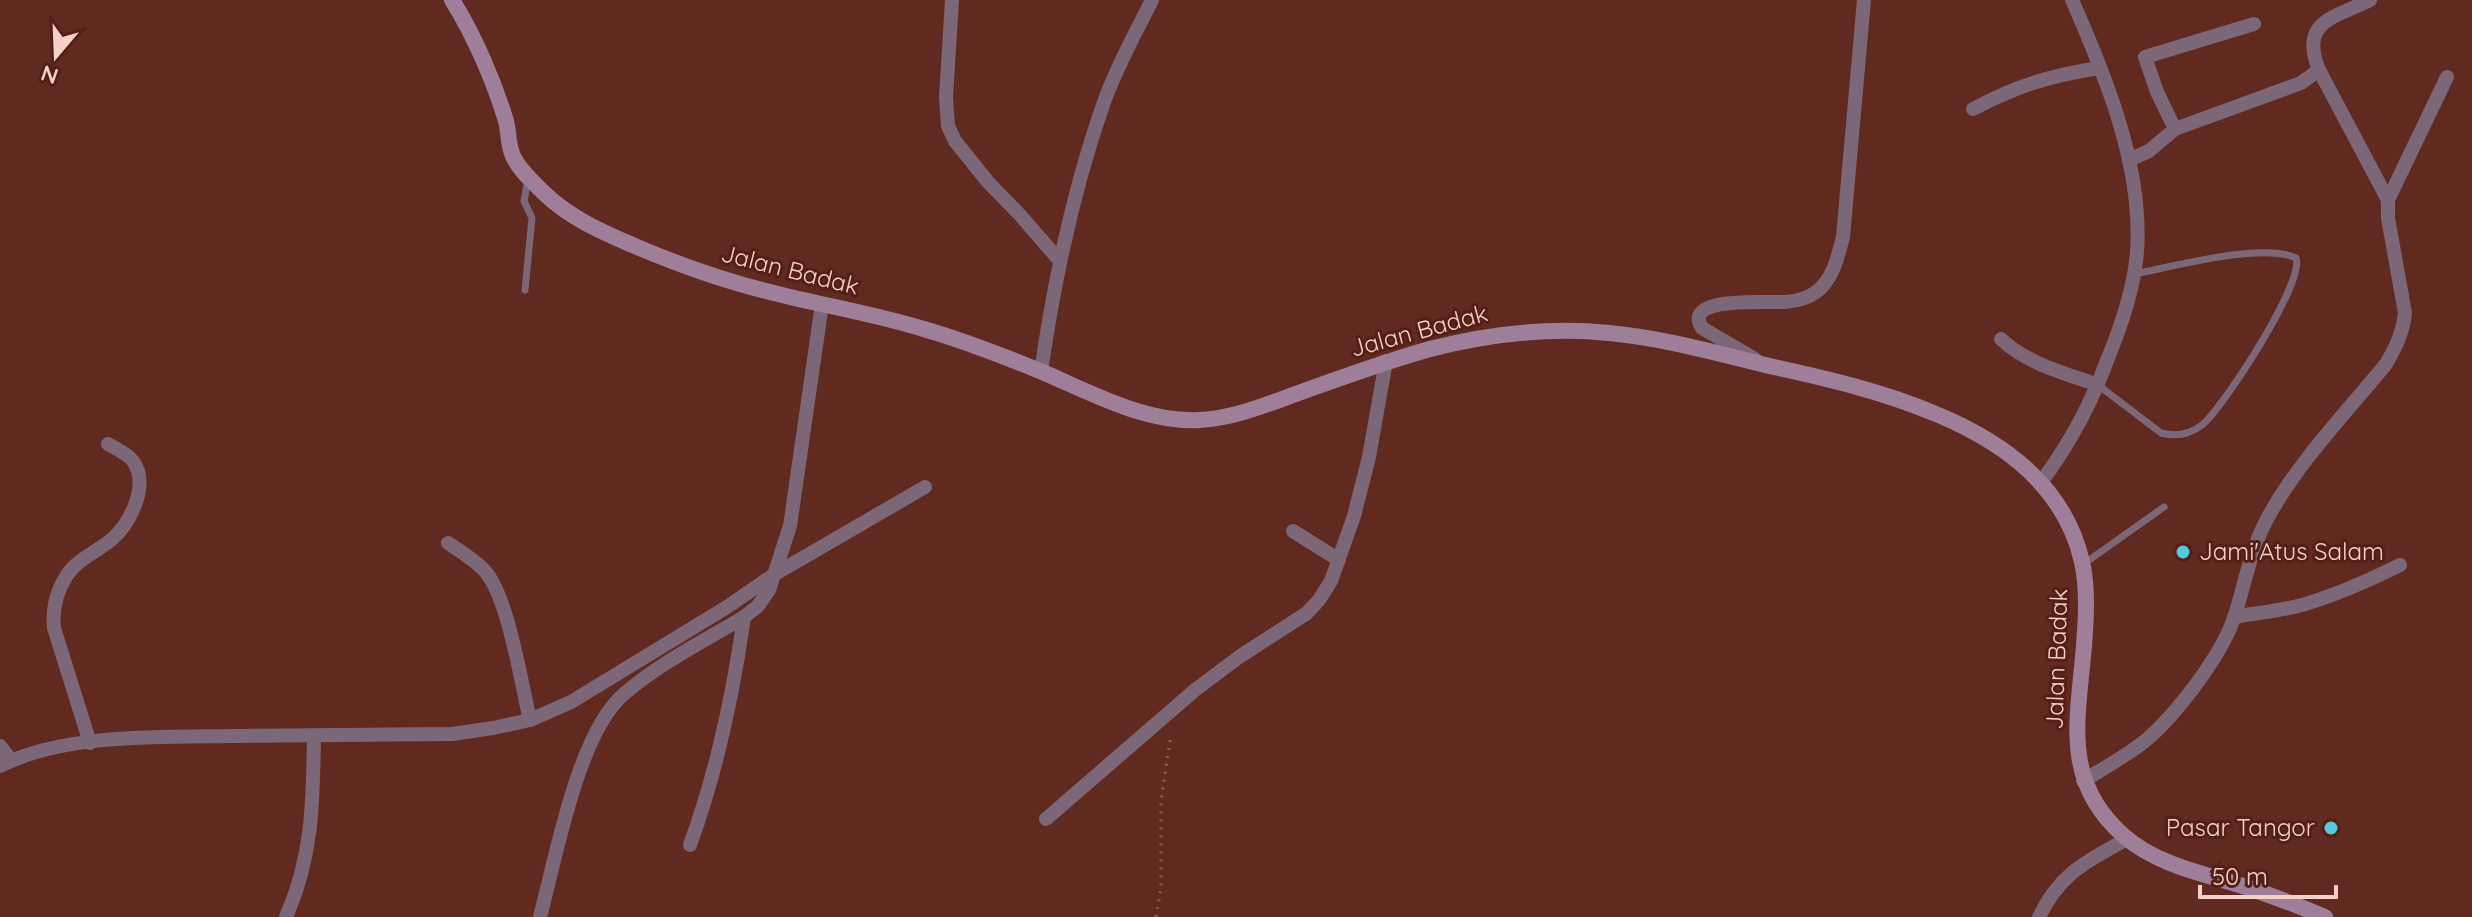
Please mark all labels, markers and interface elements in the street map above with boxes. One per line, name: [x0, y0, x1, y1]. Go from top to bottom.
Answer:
north arrow: [16, 16, 96, 96]
text: N: [37, 59, 62, 91]
street label: Jalan Badak: [718, 237, 862, 301]
street label: Jalan Badak: [1347, 297, 1491, 363]
place label: Jami'Atus Salam: [2199, 536, 2384, 566]
marker: Jami'Atus Salam: [2174, 543, 2192, 561]
street label: Jalan Badak: [2039, 588, 2073, 730]
place label: Pasar Tangor: [2166, 812, 2315, 842]
marker: Pasar Tangor: [2322, 819, 2340, 837]
scale bar: [2200, 849, 2336, 899]
text: 50 m: [2212, 861, 2268, 891]

